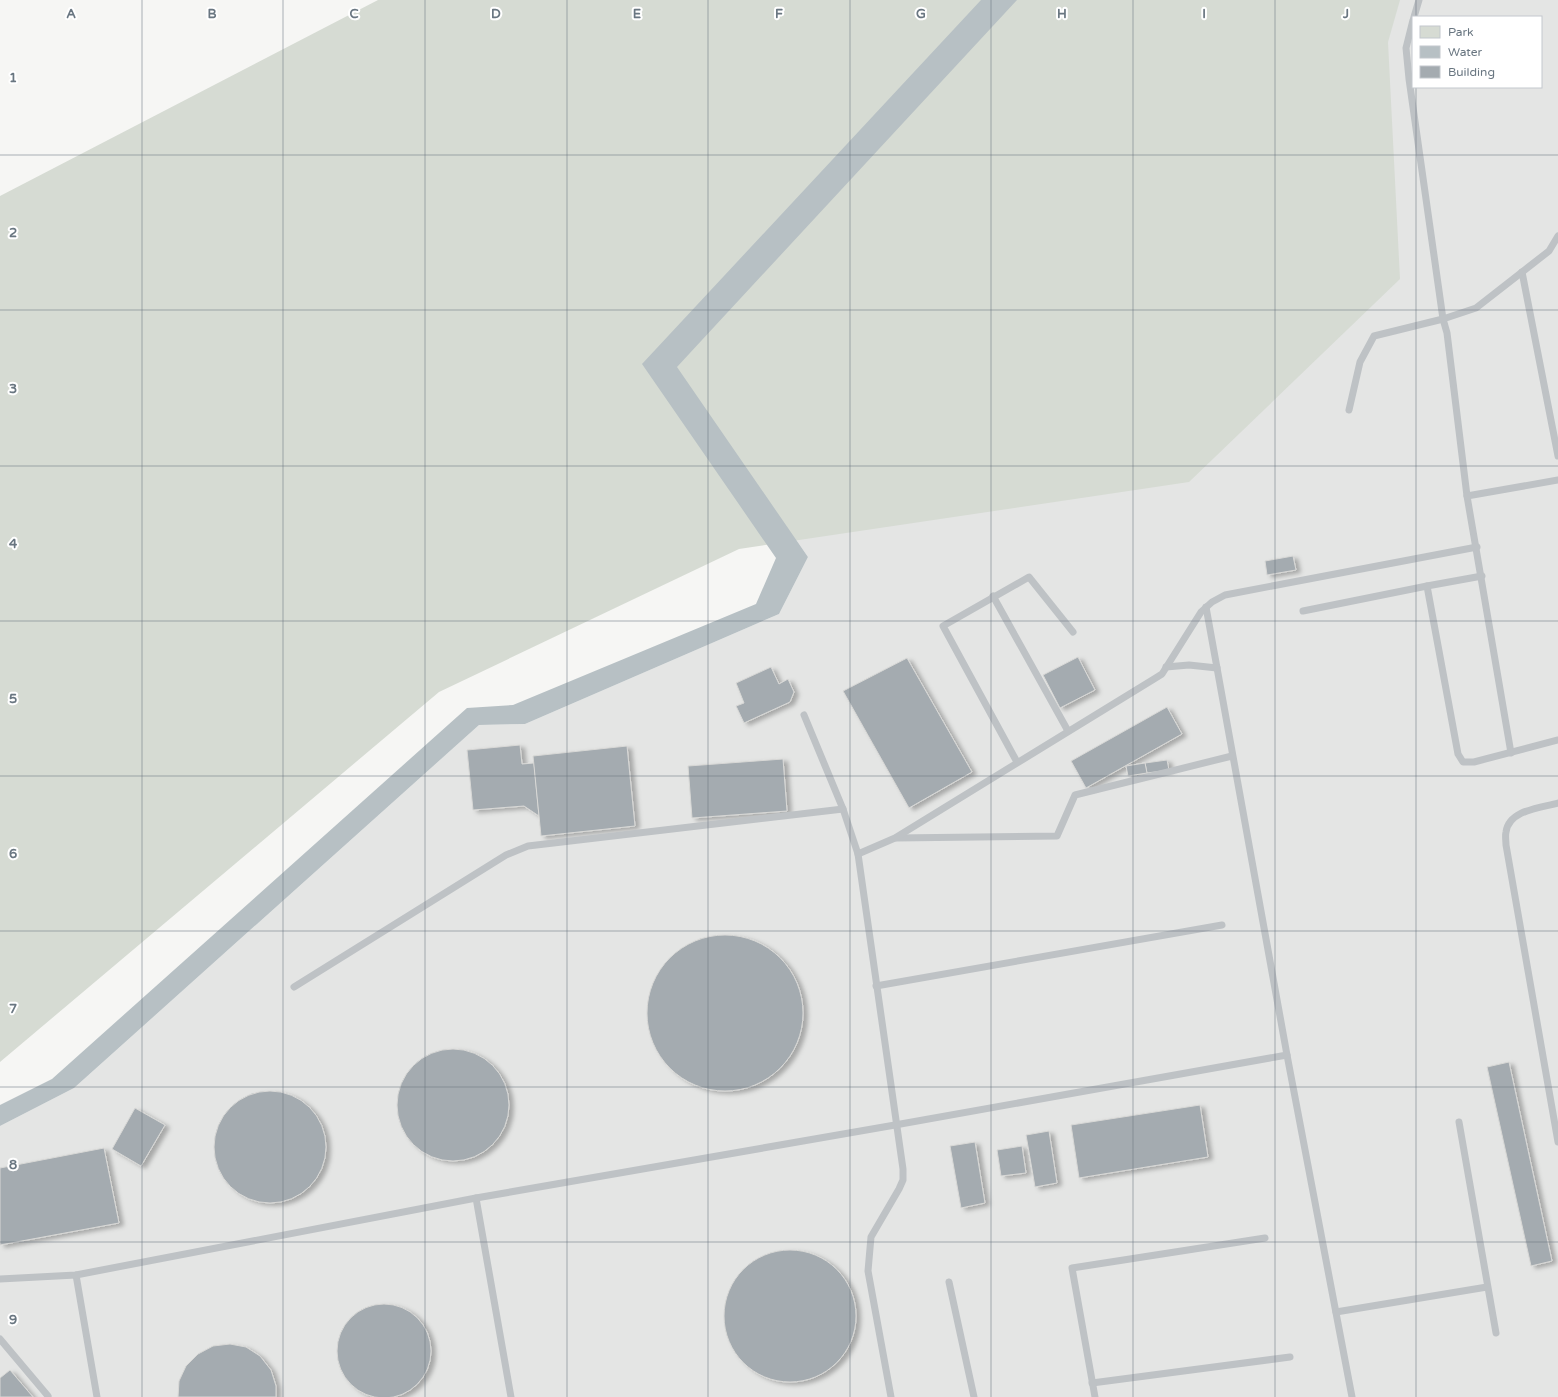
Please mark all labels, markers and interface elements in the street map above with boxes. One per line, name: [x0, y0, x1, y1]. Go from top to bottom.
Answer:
text: A: [66, 6, 76, 22]
text: B: [207, 6, 217, 22]
text: C: [349, 6, 359, 22]
text: D: [491, 6, 501, 22]
text: E: [633, 6, 641, 22]
text: F: [775, 6, 783, 22]
text: G: [916, 6, 926, 22]
text: H: [1057, 6, 1067, 22]
text: I: [1202, 6, 1206, 22]
text: J: [1342, 6, 1349, 22]
legend: [1412, 16, 1542, 88]
text: Park: [1448, 25, 1474, 39]
text: Water: [1448, 45, 1483, 59]
text: Building: [1448, 65, 1495, 79]
text: 1: [9, 70, 17, 86]
text: 2: [9, 225, 17, 241]
text: 3: [9, 381, 17, 397]
text: 4: [9, 536, 18, 552]
text: 5: [9, 691, 17, 707]
text: 6: [9, 846, 17, 862]
text: 7: [9, 1001, 17, 1017]
text: 8: [9, 1157, 17, 1173]
text: 9: [9, 1312, 17, 1328]

